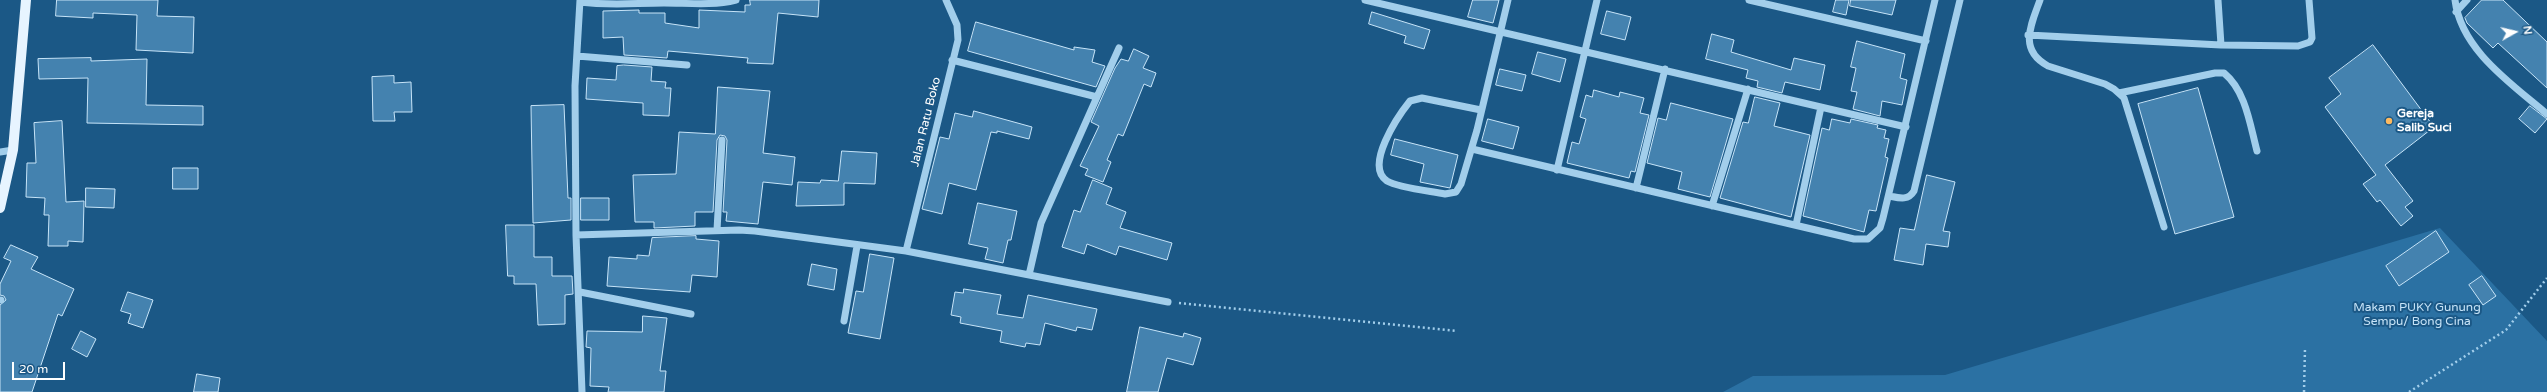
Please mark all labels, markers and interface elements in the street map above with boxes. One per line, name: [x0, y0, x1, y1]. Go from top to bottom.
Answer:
north arrow: [2495, 12, 2535, 52]
text: N: [2520, 25, 2534, 36]
street label: Jalan Ratu Boko: [908, 76, 944, 168]
place label: Gereja Salib Suci: [2397, 107, 2452, 135]
marker: Gereja Salib Suci: [2384, 116, 2394, 126]
park label: Makam PUKY Gunung Sempu/ Bong Cina: [2353, 301, 2481, 329]
scale bar: [14, 354, 67, 380]
text: 20 m: [19, 362, 48, 376]

